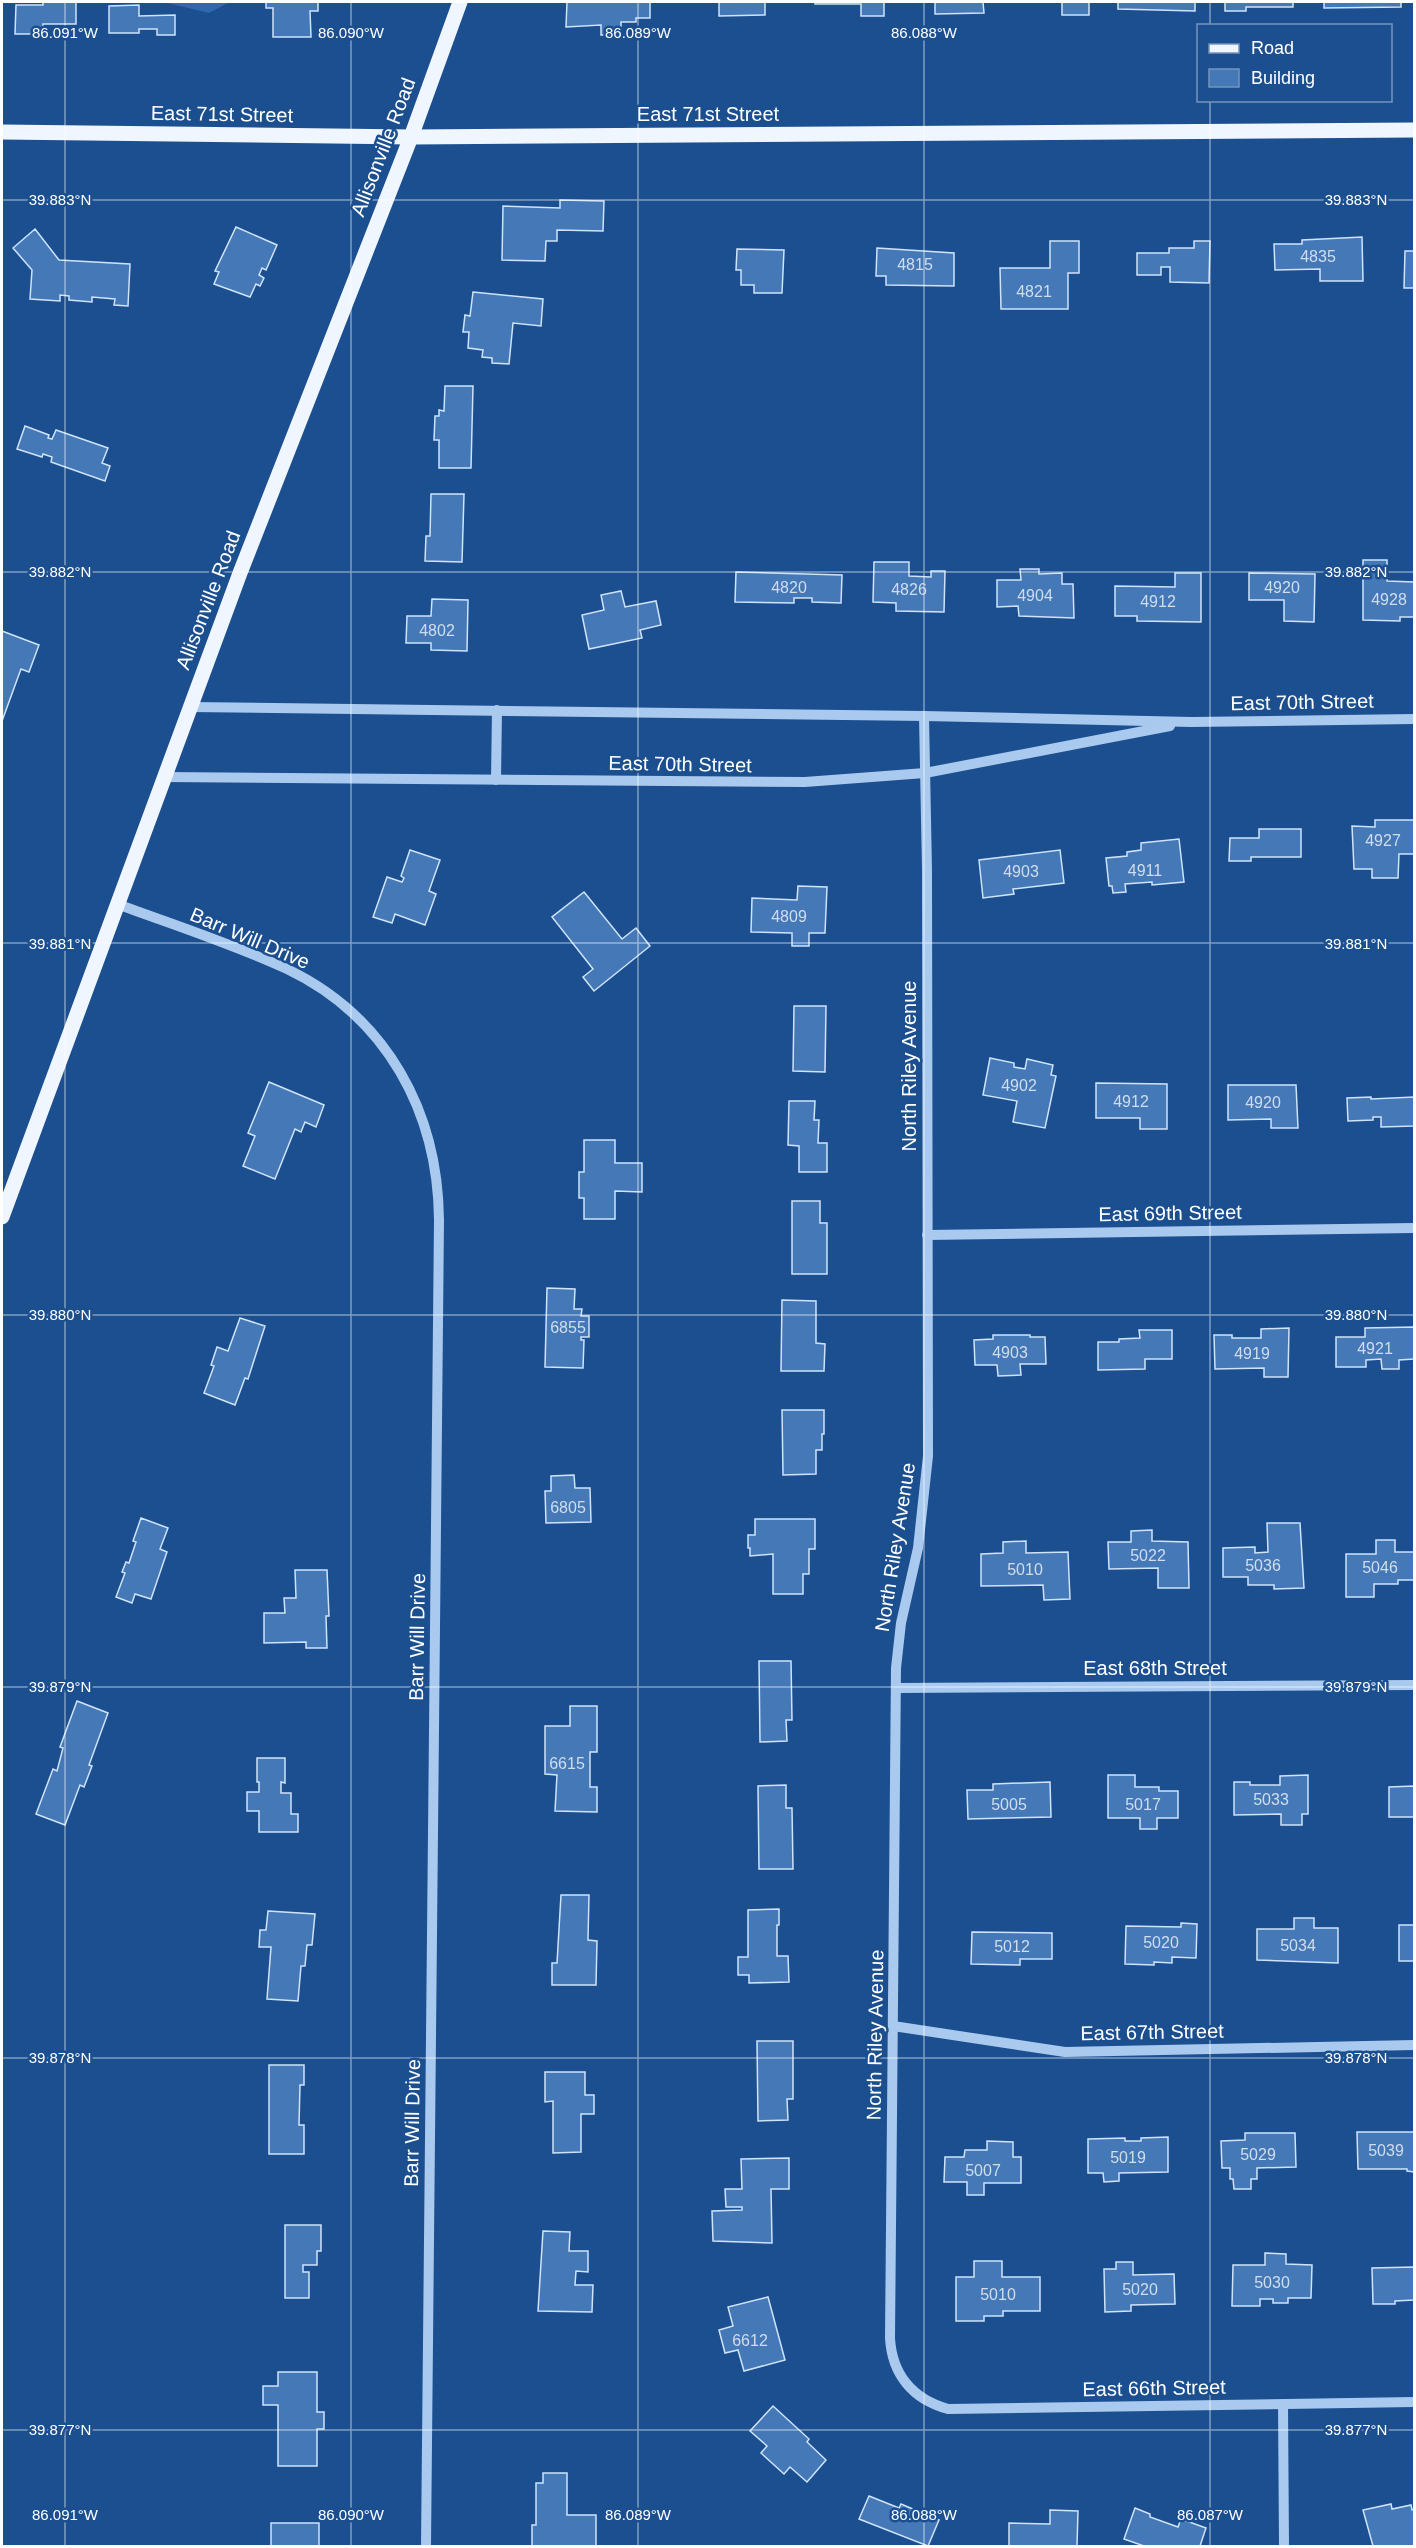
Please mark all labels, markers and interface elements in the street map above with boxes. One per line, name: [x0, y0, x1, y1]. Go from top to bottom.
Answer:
text: 86.091°W: [32, 24, 99, 41]
text: 86.090°W: [318, 24, 385, 41]
text: 86.089°W: [605, 24, 672, 41]
text: 86.088°W: [891, 24, 958, 41]
legend: [1197, 24, 1392, 102]
text: Road: [1251, 38, 1294, 58]
text: Building: [1251, 68, 1315, 88]
street label: Allisonville Road: [346, 75, 420, 219]
street label: East 71st Street: [151, 102, 294, 126]
street label: East 71st Street: [637, 103, 780, 125]
text: 39.883°N: [29, 191, 91, 208]
text: 39.883°N: [1325, 191, 1387, 208]
house number: 4835: [1300, 248, 1336, 265]
house number: 4815: [897, 256, 933, 273]
house number: 4821: [1016, 283, 1052, 300]
street label: Allisonville Road: [171, 528, 245, 672]
text: 39.882°N: [29, 563, 91, 580]
text: 39.882°N: [1325, 563, 1387, 580]
house number: 4820: [771, 579, 807, 596]
house number: 4920: [1264, 579, 1300, 596]
house number: 4826: [891, 581, 927, 598]
house number: 4904: [1017, 587, 1053, 604]
house number: 4928: [1371, 591, 1407, 608]
house number: 4912: [1140, 593, 1176, 610]
house number: 4802: [419, 622, 455, 639]
street label: East 70th Street: [1230, 690, 1374, 714]
street label: East 70th Street: [608, 752, 752, 776]
house number: 4927: [1365, 832, 1401, 849]
house number: 4911: [1128, 862, 1162, 879]
house number: 4903: [1003, 863, 1039, 880]
street label: Barr Will Drive: [187, 903, 313, 973]
house number: 4809: [771, 908, 807, 925]
text: 39.881°N: [29, 935, 91, 952]
text: 39.881°N: [1325, 935, 1387, 952]
street label: North Riley Avenue: [898, 981, 920, 1151]
house number: 4902: [1001, 1077, 1037, 1094]
house number: 4912: [1113, 1093, 1149, 1110]
house number: 4920: [1245, 1094, 1281, 1111]
street label: East 69th Street: [1098, 1201, 1242, 1225]
text: 39.880°N: [29, 1306, 91, 1323]
text: 39.880°N: [1325, 1306, 1387, 1323]
house number: 6855: [550, 1319, 586, 1336]
house number: 4921: [1357, 1340, 1393, 1357]
house number: 4903: [992, 1344, 1028, 1361]
house number: 4919: [1234, 1345, 1270, 1362]
street label: North Riley Avenue: [871, 1461, 919, 1633]
house number: 6805: [550, 1499, 586, 1516]
house number: 5022: [1130, 1547, 1166, 1564]
house number: 5036: [1245, 1557, 1281, 1574]
house number: 5046: [1362, 1559, 1398, 1576]
house number: 5010: [1007, 1561, 1043, 1578]
street label: Barr Will Drive: [405, 1573, 429, 1701]
street label: East 68th Street: [1083, 1657, 1227, 1679]
text: 39.879°N: [29, 1678, 91, 1695]
text: 39.879°N: [1325, 1678, 1387, 1695]
house number: 6615: [549, 1755, 585, 1772]
house number: 5033: [1253, 1791, 1289, 1808]
house number: 5005: [991, 1796, 1027, 1813]
house number: 5017: [1125, 1796, 1161, 1813]
house number: 5020: [1143, 1934, 1179, 1951]
house number: 5034: [1280, 1937, 1316, 1954]
house number: 5012: [994, 1938, 1030, 1955]
street label: North Riley Avenue: [863, 1949, 887, 2121]
street label: East 67th Street: [1080, 2020, 1224, 2044]
text: 39.878°N: [29, 2049, 91, 2066]
text: 39.878°N: [1325, 2049, 1387, 2066]
street label: Barr Will Drive: [400, 2059, 424, 2187]
house number: 5039: [1368, 2142, 1404, 2159]
house number: 5029: [1240, 2146, 1276, 2163]
house number: 5019: [1110, 2149, 1146, 2166]
house number: 5007: [965, 2162, 1001, 2179]
house number: 5030: [1254, 2274, 1290, 2291]
house number: 5020: [1122, 2281, 1158, 2298]
house number: 5010: [980, 2286, 1016, 2303]
house number: 6612: [732, 2332, 768, 2349]
street label: East 66th Street: [1082, 2376, 1226, 2400]
text: 39.877°N: [29, 2421, 91, 2438]
text: 39.877°N: [1325, 2421, 1387, 2438]
text: 86.091°W: [32, 2506, 99, 2523]
text: 86.090°W: [318, 2506, 385, 2523]
text: 86.089°W: [605, 2506, 672, 2523]
text: 86.088°W: [891, 2506, 958, 2523]
text: 86.087°W: [1177, 2506, 1244, 2523]

